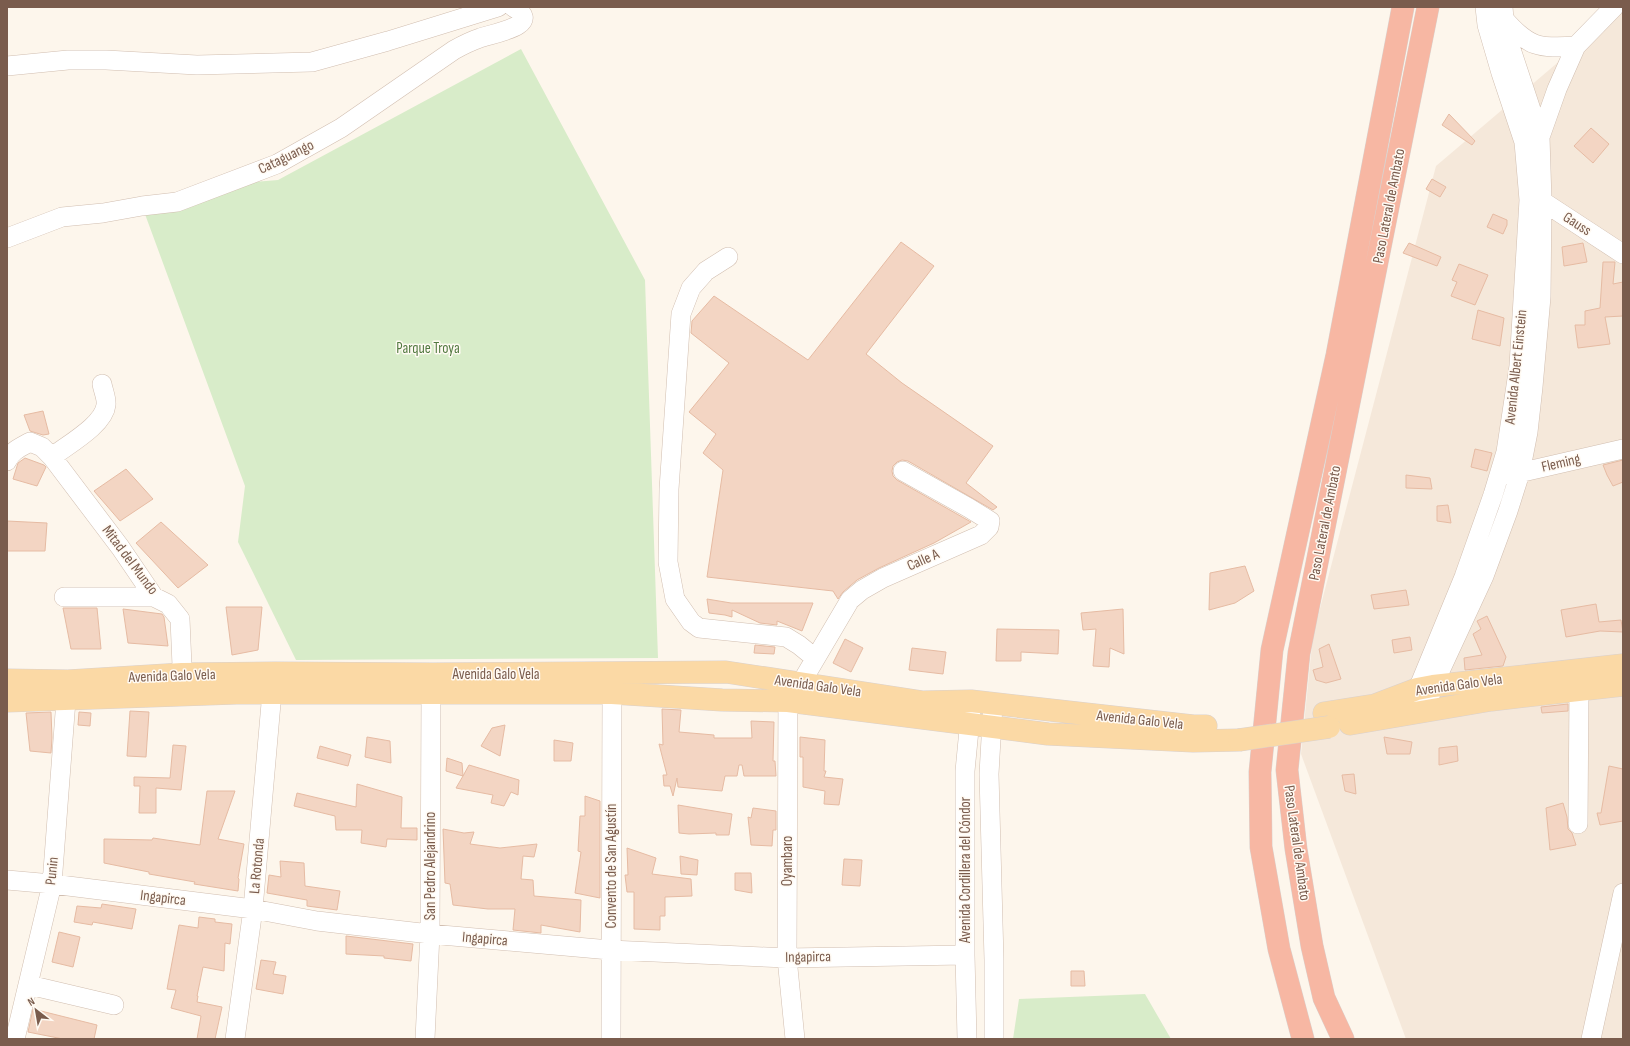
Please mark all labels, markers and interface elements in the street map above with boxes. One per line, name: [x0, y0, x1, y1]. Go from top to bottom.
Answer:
street label: Cataguango: [255, 135, 317, 179]
street label: Paso Lateral de Ambato: [1369, 147, 1409, 265]
street label: Gauss: [1559, 208, 1595, 240]
street label: Avenida Albert Einstein: [1500, 309, 1531, 426]
park label: Parque Troya: [396, 339, 460, 358]
street label: Fleming: [1540, 449, 1582, 477]
street label: Paso Lateral de Ambato: [1305, 464, 1345, 582]
street label: Mitad del Mundo: [98, 521, 162, 599]
street label: Calle A: [904, 544, 943, 575]
street label: Avenida Galo Vela: [127, 665, 216, 687]
street label: Avenida Galo Vela: [451, 665, 540, 684]
street label: Avenida Galo Vela: [773, 670, 863, 701]
street label: Avenida Galo Vela: [1414, 670, 1504, 701]
street label: Avenida Galo Vela: [1095, 706, 1185, 734]
street label: Paso Lateral de Ambato: [1279, 784, 1315, 902]
street label: Avenida Cordillera del Cóndor: [956, 796, 975, 944]
street label: Convento de San Agustín: [602, 804, 621, 928]
street label: San Pedro Alejandrino: [421, 812, 440, 920]
street label: Oyambaro: [778, 836, 797, 886]
street label: La Rotonda: [245, 837, 269, 895]
street label: Punin: [41, 856, 63, 886]
street label: Ingapirca: [139, 886, 187, 910]
street label: Ingapirca: [461, 928, 509, 950]
street label: Ingapirca: [785, 947, 831, 967]
north arrow: [16, 990, 56, 1030]
text: N: [25, 995, 37, 1009]

